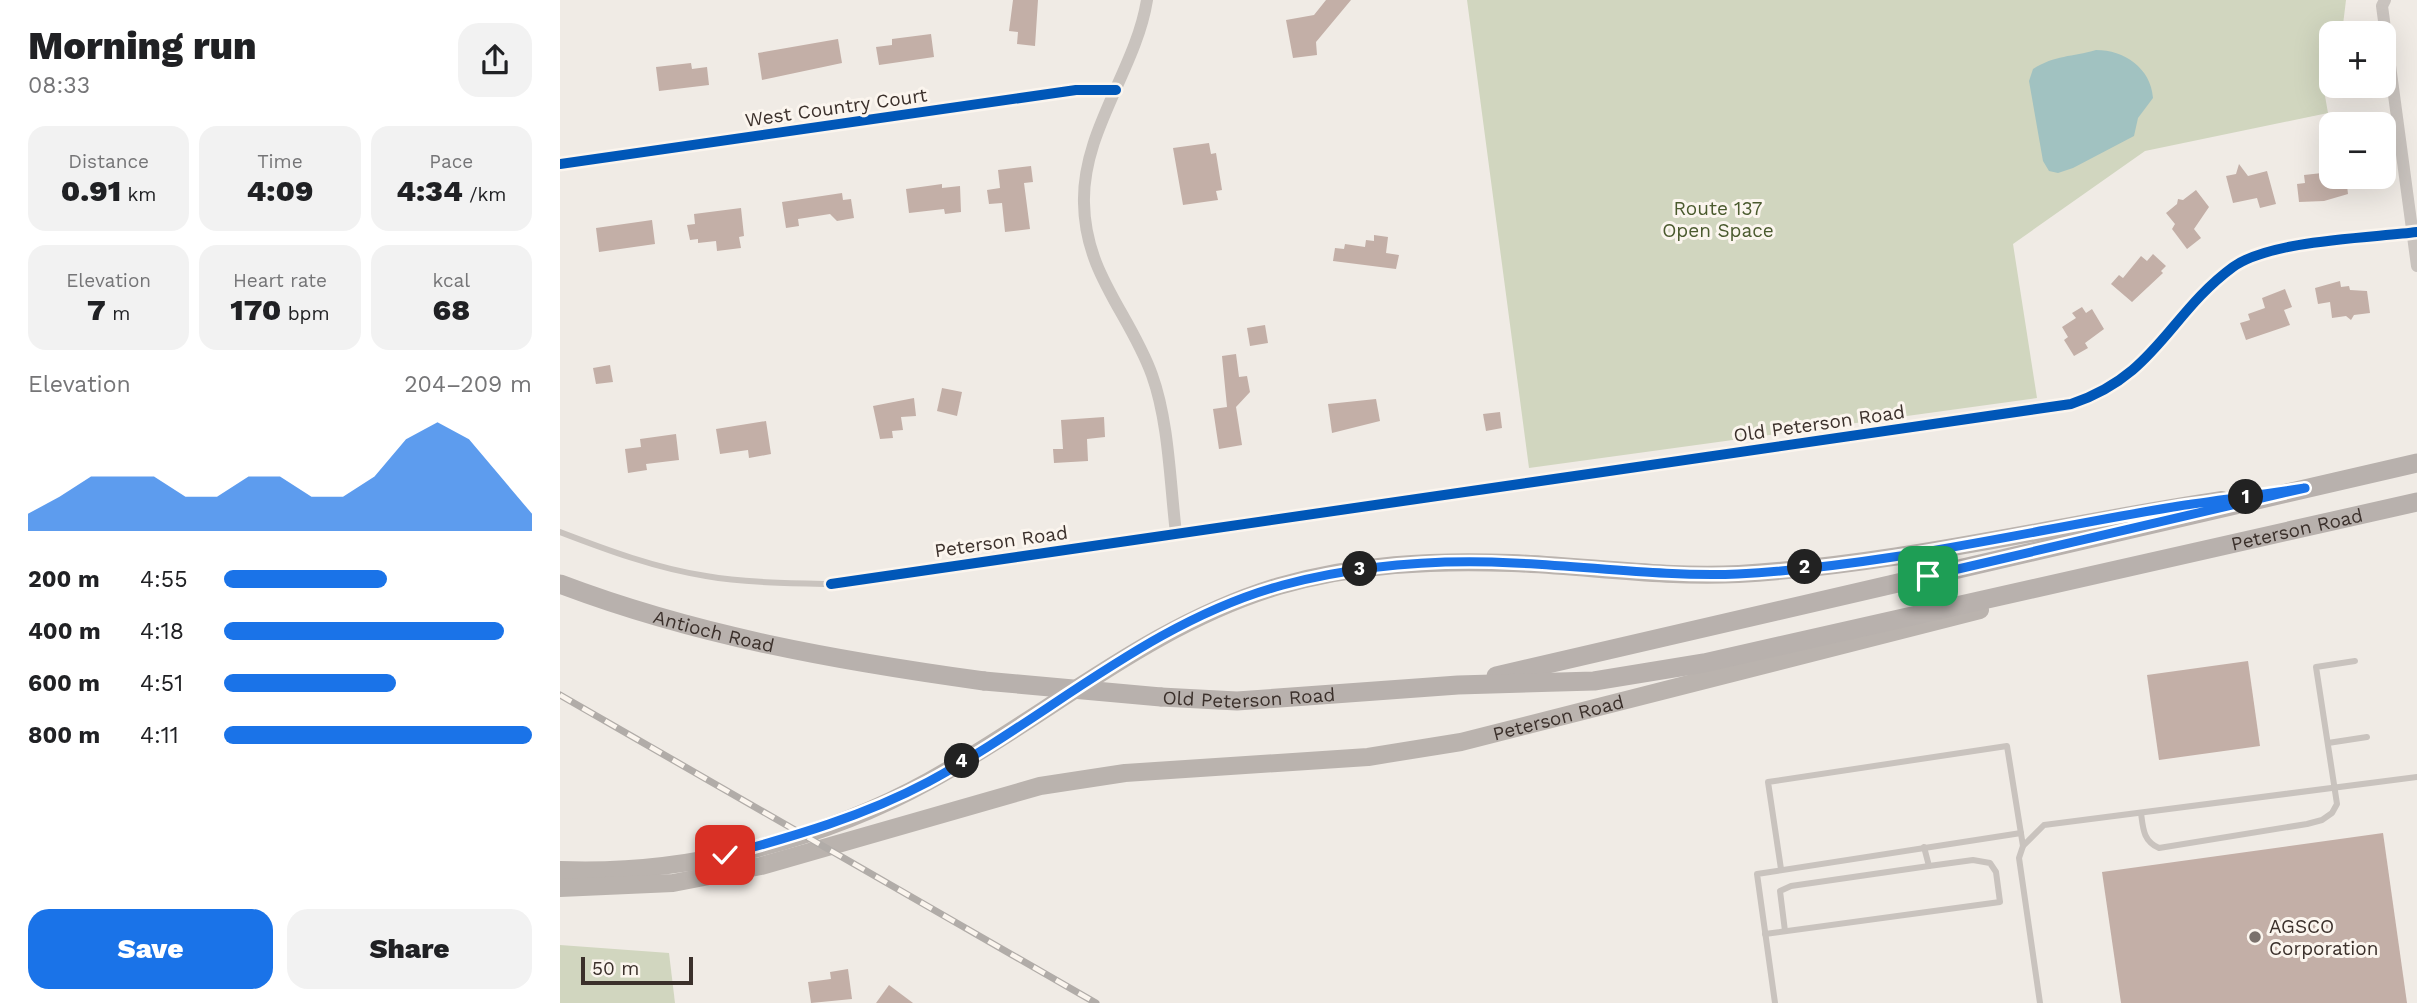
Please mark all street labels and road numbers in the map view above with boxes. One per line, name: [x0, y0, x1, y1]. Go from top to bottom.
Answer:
street label: West Country Court: [744, 83, 929, 132]
street label: Old Peterson Road: [1732, 400, 1906, 447]
street label: Peterson Road: [2229, 504, 2365, 556]
street label: Peterson Road: [933, 521, 1069, 562]
street label: Antioch Road: [651, 605, 776, 657]
street label: Old Peterson Road: [1162, 683, 1336, 713]
street label: Peterson Road: [1490, 690, 1626, 745]

